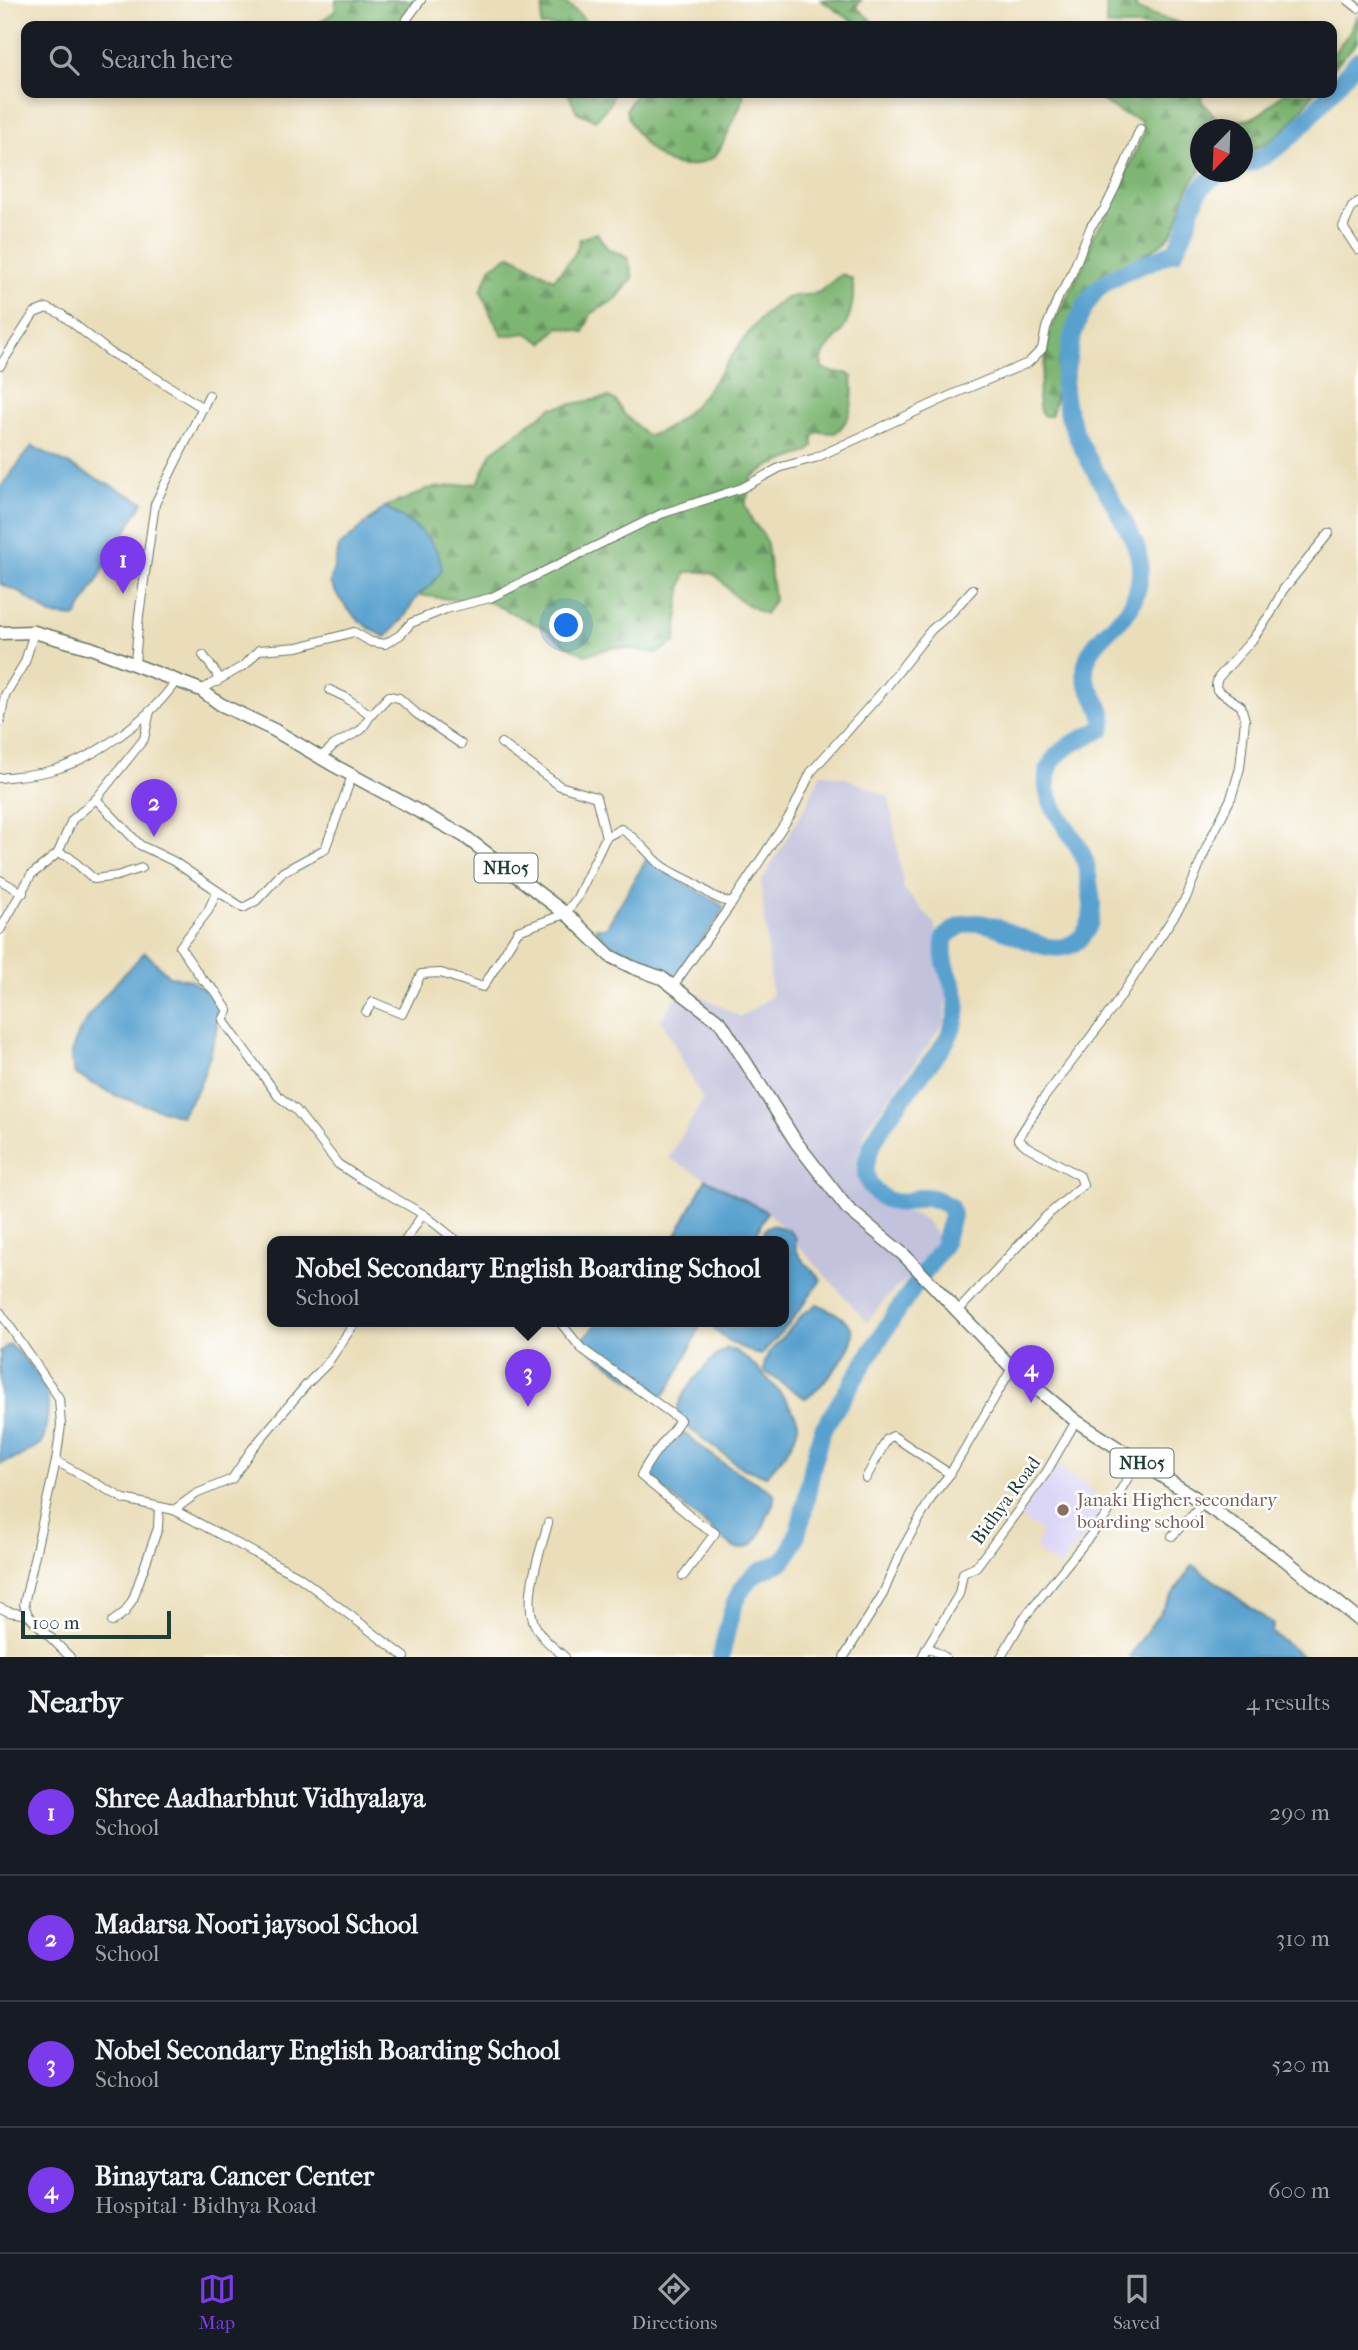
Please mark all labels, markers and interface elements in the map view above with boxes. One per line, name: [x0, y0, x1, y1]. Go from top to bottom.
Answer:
search box: [21, 21, 1337, 98]
icon: search: [45, 41, 83, 79]
text: Search here: [101, 44, 233, 75]
north arrow: [1190, 119, 1253, 182]
pin: 1: [100, 536, 146, 594]
your location: [549, 608, 583, 642]
pin: 2: [131, 779, 177, 837]
road number: NH05: [475, 854, 538, 882]
popup: [267, 1236, 789, 1327]
text: Nobel Secondary English Boarding School: [295, 1253, 761, 1284]
text: School: [295, 1284, 360, 1311]
pin: 4: [1008, 1345, 1054, 1403]
pin: 3: [505, 1349, 551, 1407]
road number: NH05: [1110, 1448, 1174, 1478]
street label: Bidhya Road: [967, 1452, 1045, 1549]
place label: Janaki Higher secondary boarding school: [1075, 1489, 1278, 1533]
marker: Janaki Higher secondary boarding school: [1055, 1502, 1071, 1518]
scale bar: [21, 1608, 172, 1640]
text: 100 m: [32, 1612, 80, 1634]
text: Nearby: [28, 1685, 123, 1720]
text: 4 results: [1246, 1689, 1330, 1716]
text: Shree Aadharbhut Vidhyalaya: [95, 1783, 425, 1814]
text: 1: [47, 1799, 55, 1826]
text: 290 m: [1269, 1799, 1330, 1826]
text: School: [95, 1814, 159, 1841]
text: Madarsa Noori jaysool School: [95, 1909, 418, 1940]
text: 2: [45, 1925, 57, 1952]
text: 310 m: [1276, 1925, 1330, 1952]
text: School: [95, 1940, 159, 1967]
text: Nobel Secondary English Boarding School: [95, 2035, 560, 2066]
text: 3: [46, 2051, 56, 2078]
text: 520 m: [1271, 2051, 1330, 2078]
text: School: [95, 2066, 159, 2093]
text: Binaytara Cancer Center: [95, 2161, 374, 2192]
text: 4: [44, 2177, 58, 2204]
text: 600 m: [1268, 2177, 1330, 2204]
text: Hospital · Bidhya Road: [95, 2192, 317, 2219]
tab: Map: [198, 2270, 236, 2334]
tab: Directions: [632, 2270, 717, 2334]
tab: Saved: [1113, 2270, 1160, 2334]

